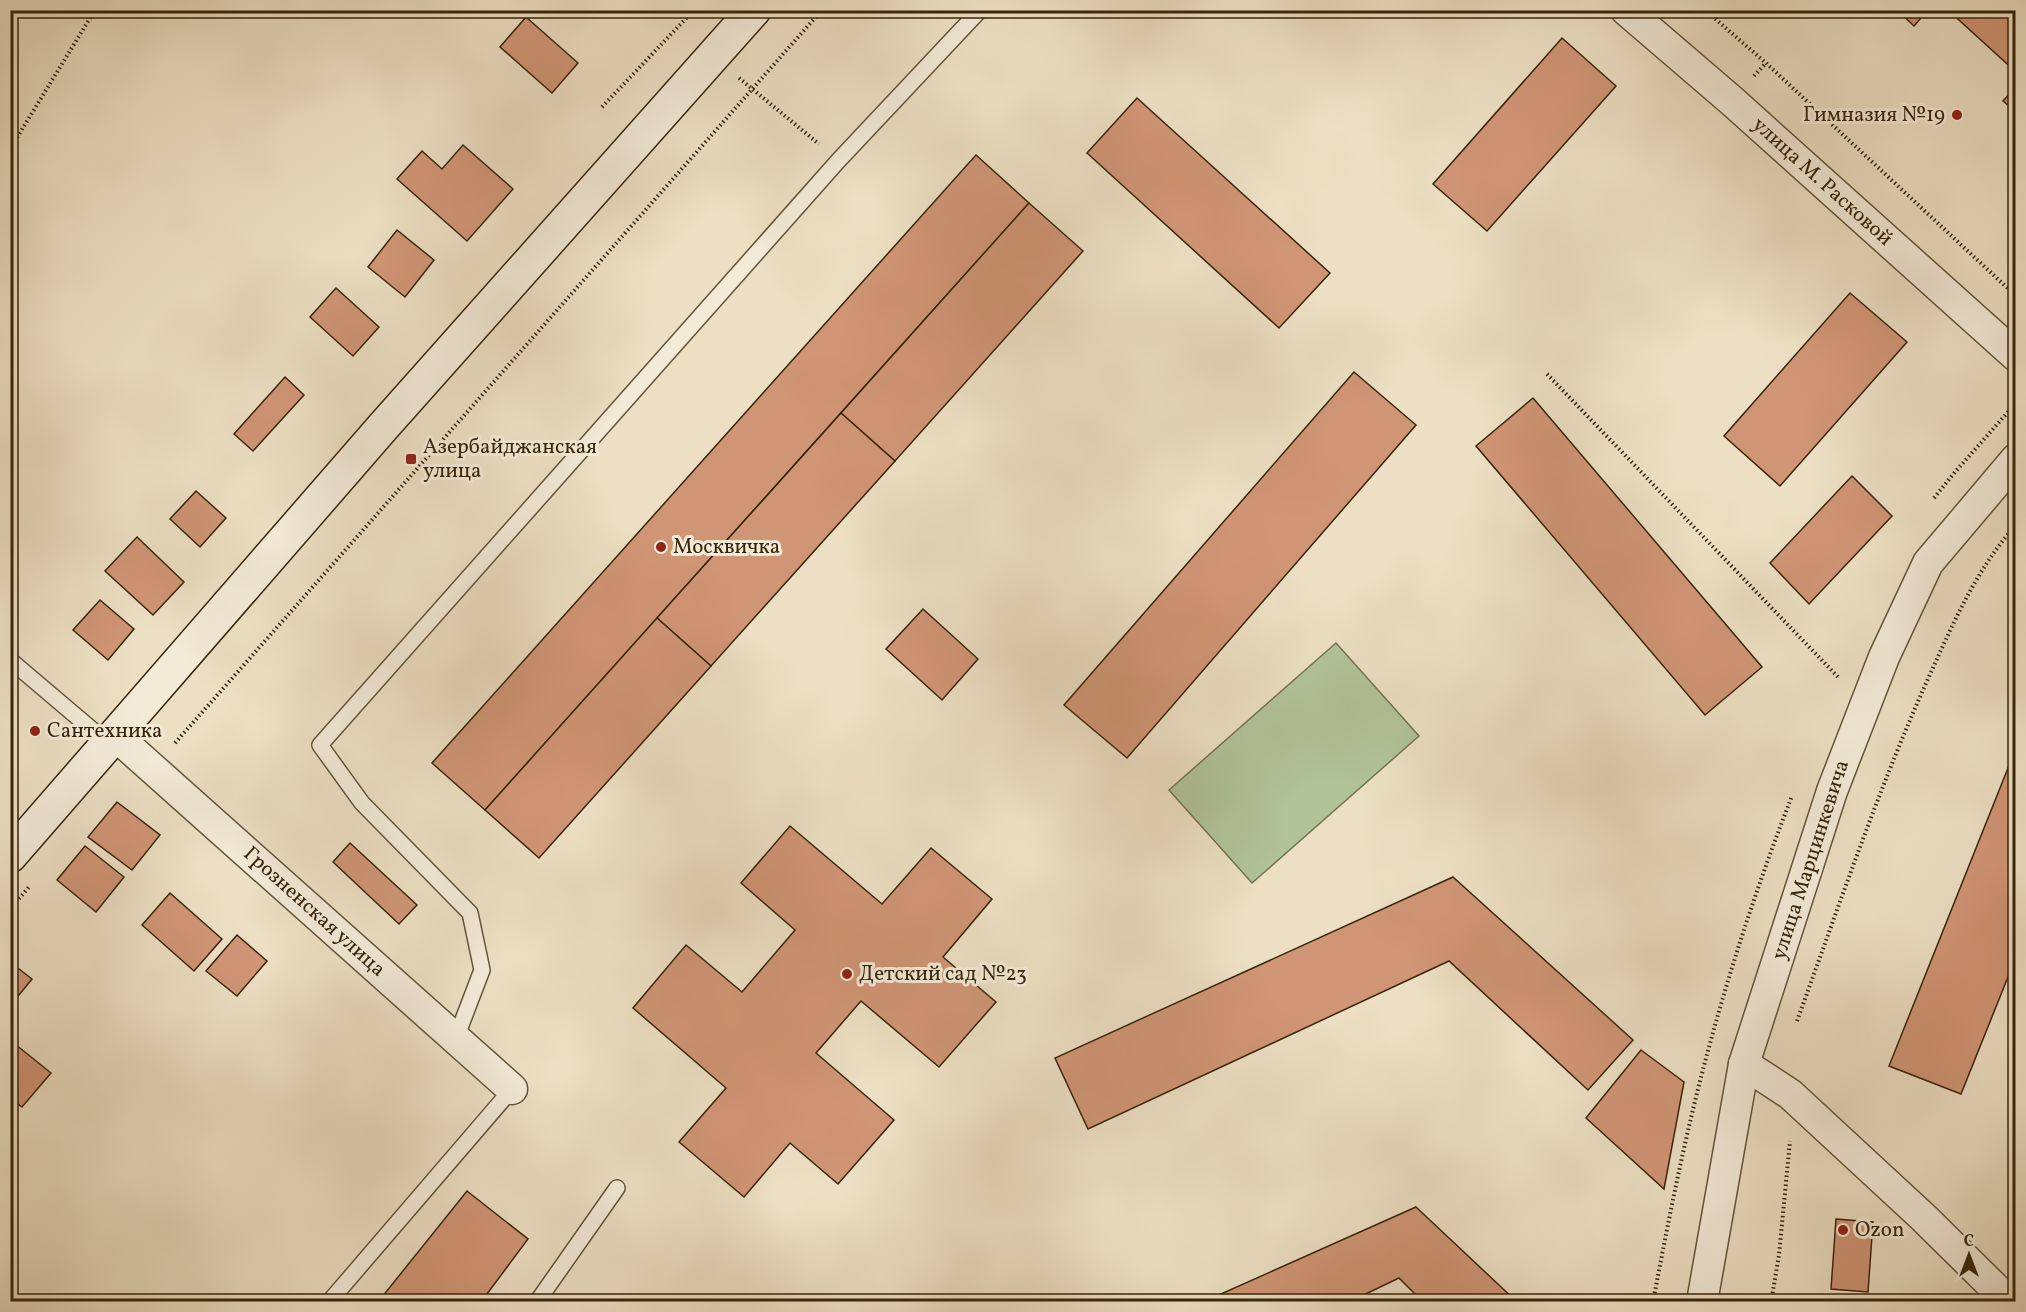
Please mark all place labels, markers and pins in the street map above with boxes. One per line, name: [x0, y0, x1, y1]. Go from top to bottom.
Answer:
place label: Гимназия №19: [1803, 101, 1945, 130]
marker: Гимназия №19: [1950, 108, 1964, 122]
place label: Азербайджанская улица: [423, 433, 597, 486]
marker: Азербайджанская улица: [404, 452, 418, 466]
place label: Москвичка: [673, 533, 780, 562]
marker: Москвичка: [654, 540, 668, 554]
place label: Сантехника: [47, 717, 163, 746]
marker: Сантехника: [28, 724, 42, 738]
place label: Детский сад №23: [859, 960, 1027, 989]
marker: Детский сад №23: [840, 967, 854, 981]
place label: Ozon: [1855, 1216, 1905, 1245]
marker: Ozon: [1836, 1223, 1850, 1237]

